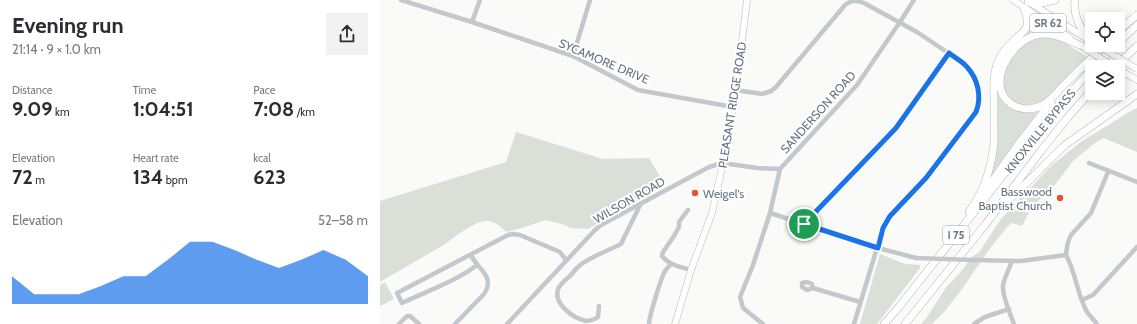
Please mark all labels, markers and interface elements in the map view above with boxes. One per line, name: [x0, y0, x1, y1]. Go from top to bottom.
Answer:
text: Evening run: [12, 12, 124, 39]
map controls: [1085, 12, 1125, 100]
button: locate: [1085, 12, 1125, 52]
button: share: [326, 13, 368, 55]
road number: SR 62: [1030, 14, 1066, 32]
street label: SYCAMORE DRIVE: [557, 35, 652, 87]
street label: PLEASANT RIDGE ROAD: [715, 40, 749, 169]
text: 21:14 · 9 × 1.0 km: [12, 41, 101, 57]
button: layers: [1085, 60, 1125, 100]
street label: SANDERSON ROAD: [777, 68, 859, 156]
text: Distance: [12, 83, 53, 97]
text: Time: [133, 83, 156, 97]
text: Pace: [253, 83, 275, 97]
street label: KNOXVILLE BYPASS: [1001, 86, 1079, 176]
text: 9.09: [12, 97, 53, 121]
text: 1:04:51: [133, 97, 194, 121]
text: 7:08: [253, 97, 294, 121]
text: km: [53, 105, 70, 119]
text: /km: [294, 105, 315, 119]
text: Elevation: [12, 151, 55, 165]
text: Heart rate: [133, 151, 179, 165]
text: kcal: [253, 151, 271, 165]
text: 72: [12, 165, 33, 189]
text: 134: [133, 165, 163, 189]
text: 623: [253, 165, 286, 189]
text: m: [33, 173, 45, 187]
text: bpm: [163, 173, 188, 187]
street label: WILSON ROAD: [590, 173, 668, 227]
place label: Basswood Baptist Church: [978, 184, 1052, 213]
place label: Weigel's: [703, 186, 744, 201]
marker: Weigel's: [690, 188, 700, 198]
marker: Basswood Baptist Church: [1055, 193, 1065, 203]
pin: [787, 207, 821, 241]
text: Elevation: [12, 212, 63, 228]
text: 52–58 m: [318, 212, 368, 228]
icon: arrive: [793, 213, 815, 235]
road number: I 75: [943, 226, 969, 244]

